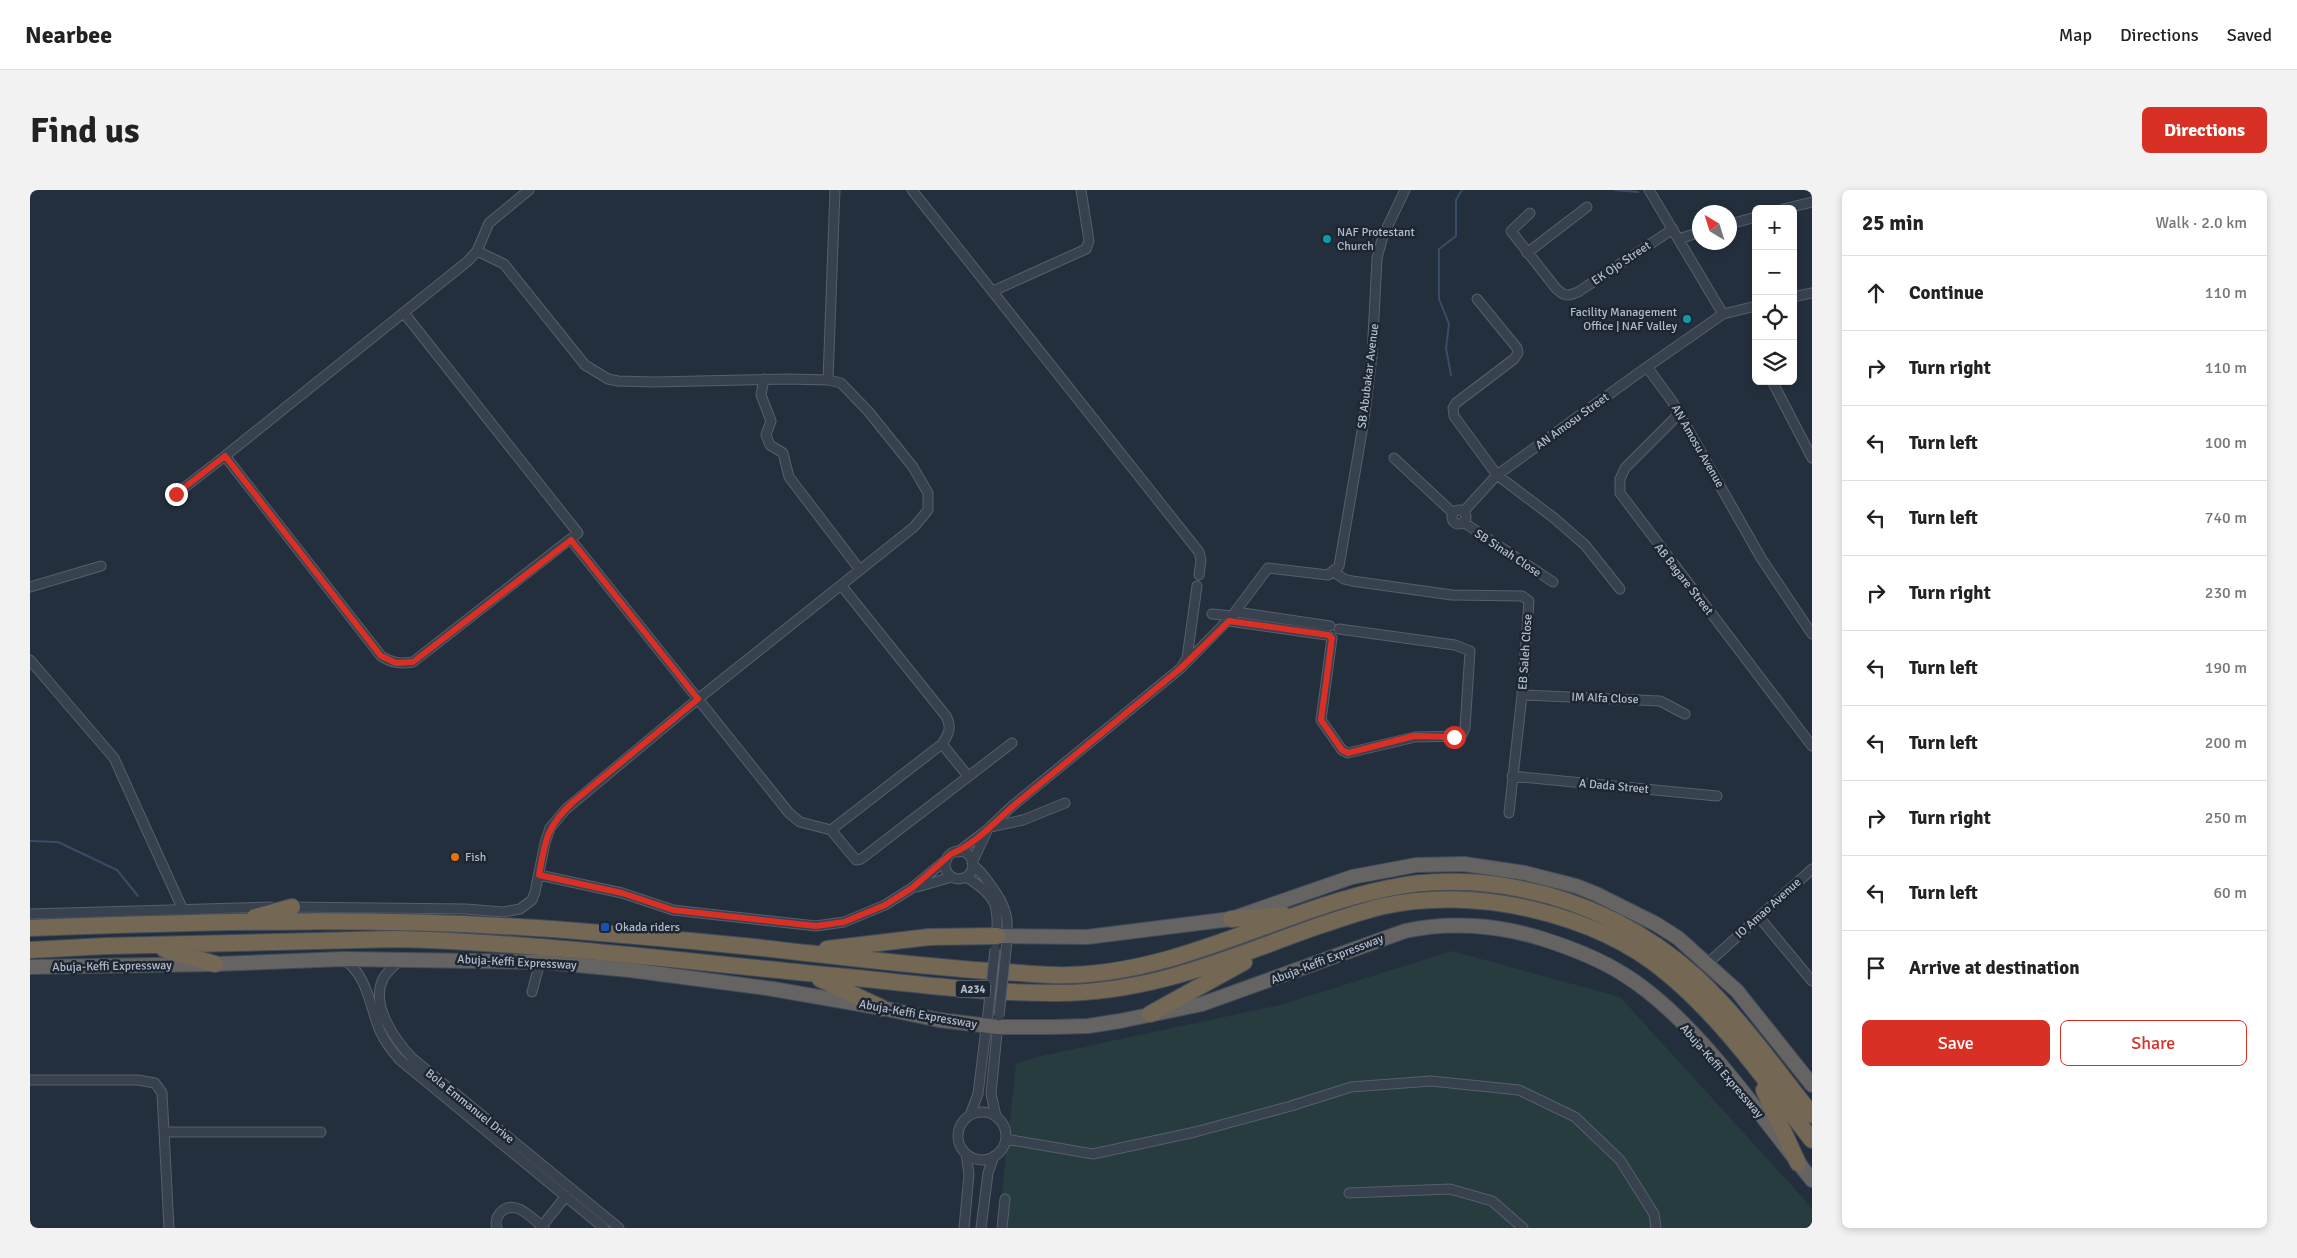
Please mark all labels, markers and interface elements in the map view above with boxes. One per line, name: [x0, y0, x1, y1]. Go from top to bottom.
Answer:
text: Nearbee: [25, 20, 112, 50]
text: Map: [2059, 24, 2092, 46]
text: Directions: [2120, 24, 2199, 46]
text: Saved: [2227, 24, 2272, 46]
button: Directions: [2142, 107, 2267, 153]
text: Find us: [30, 109, 140, 152]
north arrow: [1692, 205, 1737, 250]
map controls: [1752, 205, 1797, 385]
button: +: [1752, 205, 1797, 250]
text: 25 min: [1862, 210, 1924, 236]
text: Walk · 2.0 km: [2155, 213, 2247, 233]
place label: NAF Protestant Church: [1337, 225, 1415, 254]
marker: NAF Protestant Church: [1321, 233, 1333, 245]
street label: EK Ojo Street: [1589, 238, 1654, 289]
button: −: [1752, 250, 1797, 295]
icon: ahead: [1862, 279, 1890, 307]
text: Continue: [1909, 281, 1984, 305]
text: 110 m: [2205, 283, 2247, 303]
button: locate: [1752, 295, 1797, 340]
place label: Facility Management Office | NAF Valley: [1570, 305, 1677, 334]
marker: Facility Management Office | NAF Valley: [1681, 313, 1693, 325]
street label: SB Abubakar Avenue: [1355, 323, 1382, 430]
button: layers: [1752, 340, 1797, 385]
icon: right: [1862, 354, 1890, 382]
text: Turn right: [1909, 356, 1991, 380]
text: 110 m: [2205, 358, 2247, 378]
street label: AN Amosu Street: [1533, 390, 1612, 453]
street label: AN Amosu Avenue: [1668, 402, 1727, 490]
icon: left: [1862, 429, 1890, 457]
text: Turn left: [1909, 431, 1978, 455]
text: 100 m: [2205, 433, 2247, 453]
route end: [165, 483, 188, 506]
icon: left: [1862, 504, 1890, 532]
text: Turn left: [1909, 506, 1978, 530]
text: 740 m: [2205, 508, 2247, 528]
street label: SB Sinah Close: [1472, 526, 1544, 581]
street label: AB Bagare Street: [1651, 540, 1716, 618]
icon: right: [1862, 579, 1890, 607]
text: Turn right: [1909, 581, 1991, 605]
text: 230 m: [2205, 583, 2247, 603]
street label: EB Saleh Close: [1515, 614, 1536, 691]
icon: left: [1862, 654, 1890, 682]
text: Turn left: [1909, 656, 1978, 680]
text: 190 m: [2205, 658, 2247, 678]
street label: IM Alfa Close: [1571, 690, 1639, 707]
route start: [1443, 726, 1466, 749]
icon: left: [1862, 729, 1890, 757]
text: Turn left: [1909, 731, 1978, 755]
text: 200 m: [2205, 733, 2247, 753]
street label: A Dada Street: [1578, 776, 1649, 797]
icon: right: [1862, 804, 1890, 832]
text: Turn right: [1909, 806, 1991, 830]
text: 250 m: [2205, 808, 2247, 828]
place label: Fish: [465, 850, 486, 865]
marker: Fish: [449, 851, 461, 863]
street label: IO Amao Avenue: [1732, 875, 1804, 942]
icon: left: [1862, 879, 1890, 907]
text: Turn left: [1909, 881, 1978, 905]
text: 60 m: [2213, 883, 2247, 903]
place label: Okada riders: [615, 920, 680, 935]
marker: Okada riders: [599, 921, 611, 933]
street label: Abuja-Keffi Expressway: [1269, 931, 1386, 988]
street label: Abuja-Keffi Expressway: [457, 952, 577, 973]
icon: arrive: [1862, 954, 1890, 982]
text: Arrive at destination: [1909, 956, 2080, 980]
street label: Abuja-Keffi Expressway: [52, 958, 172, 975]
road number: A234: [956, 981, 990, 998]
street label: Abuja-Keffi Expressway: [858, 997, 978, 1032]
button: Save: [1862, 1020, 2050, 1066]
button: Share: [2060, 1020, 2247, 1066]
street label: Abuja-Keffi Expressway: [1677, 1021, 1767, 1122]
street label: Bola Emmanuel Drive: [422, 1066, 517, 1147]

